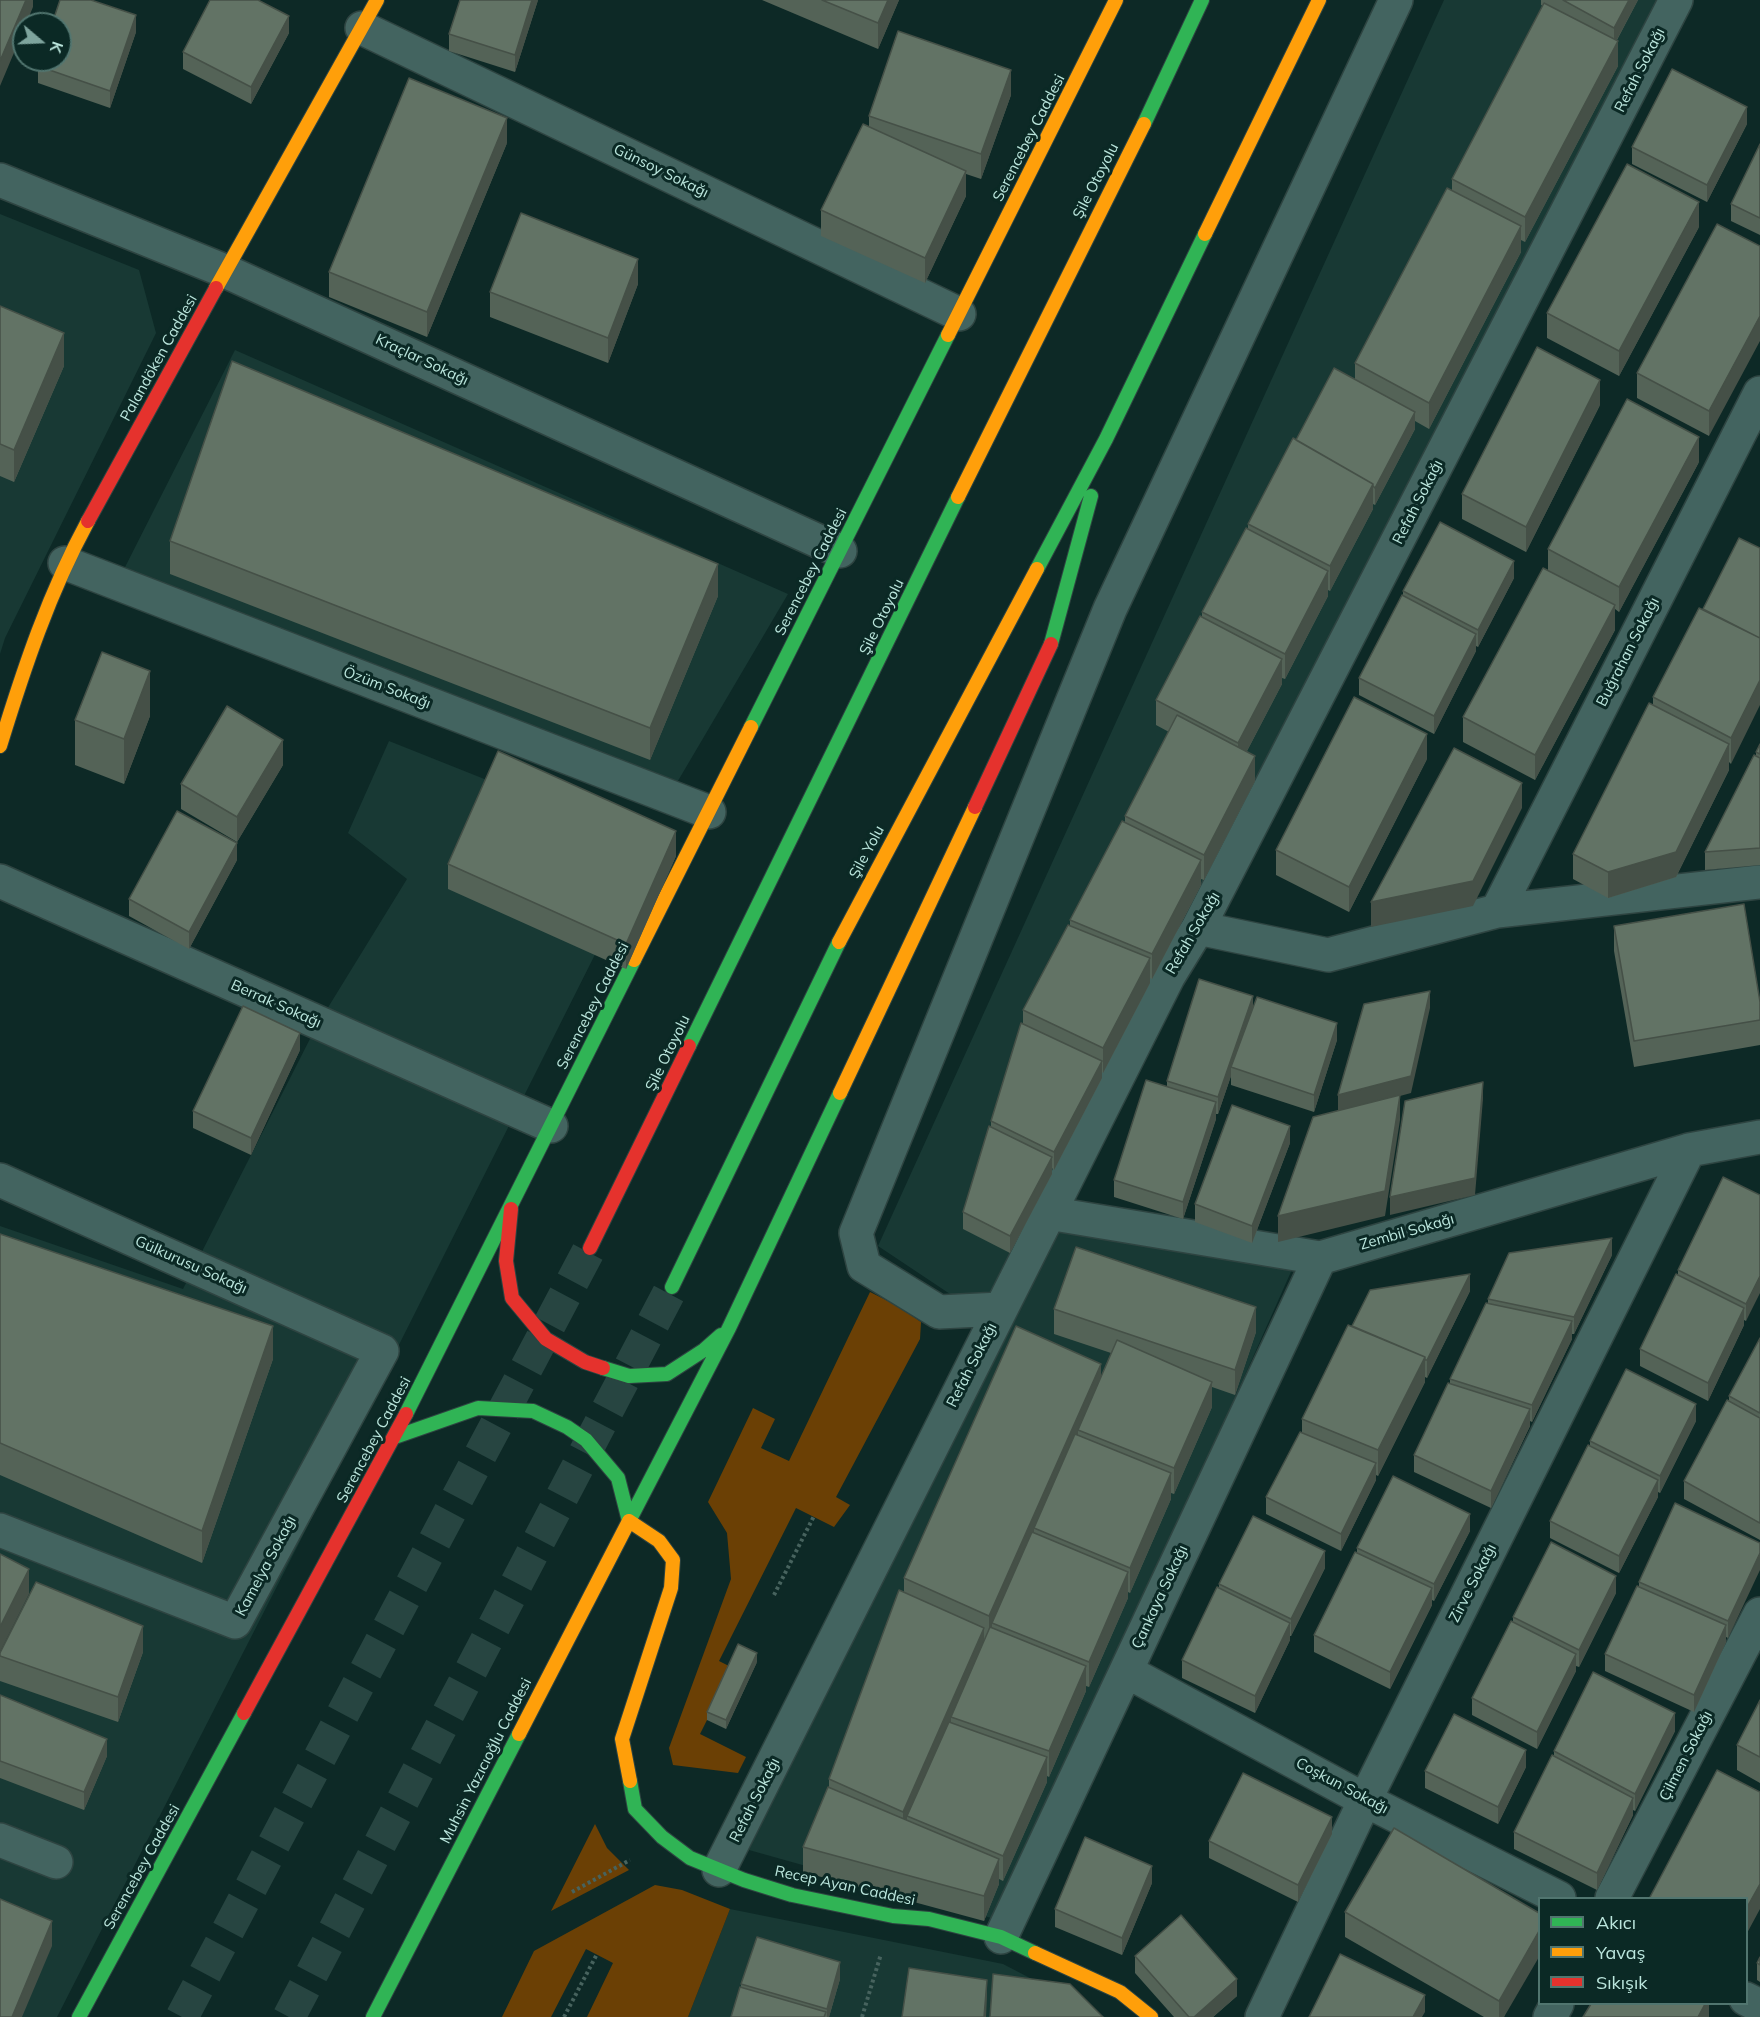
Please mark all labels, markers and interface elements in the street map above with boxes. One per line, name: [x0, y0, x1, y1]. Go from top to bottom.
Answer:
north arrow: [12, 12, 72, 72]
street label: Refah Sokağı: [1611, 25, 1669, 115]
text: K: [46, 39, 68, 56]
street label: Serencebey Caddesi: [989, 71, 1069, 205]
street label: Günsoy Sokağı: [611, 140, 711, 202]
street label: Şile Otoyolu: [1069, 140, 1123, 222]
street label: Palandöken Caddesi: [117, 292, 201, 424]
street label: Kraçlar Sokağı: [373, 331, 471, 389]
street label: Refah Sokağı: [1389, 457, 1447, 547]
street label: Serencebey Caddesi: [771, 505, 851, 639]
street label: Şile Otoyolu: [856, 576, 908, 658]
street label: Buğrahan Sokağı: [1593, 594, 1663, 710]
street label: Özüm Sokağı: [341, 663, 433, 713]
street label: Şile Yolu: [846, 822, 888, 882]
street label: Refah Sokağı: [1162, 889, 1224, 977]
street label: Serencebey Caddesi: [553, 939, 633, 1073]
street label: Berrak Sokağı: [228, 976, 324, 1032]
street label: Şile Otoyolu: [642, 1012, 694, 1094]
street label: Zembil Sokağı: [1358, 1210, 1456, 1254]
street label: Gülkurusu Sokağı: [132, 1232, 250, 1298]
street label: Refah Sokağı: [943, 1320, 1001, 1410]
street label: Serencebey Caddesi: [333, 1374, 415, 1506]
street label: Kamelya Sokağı: [232, 1513, 300, 1619]
street label: Zirve Sokağı: [1446, 1541, 1500, 1625]
street label: Çankaya Sokağı: [1128, 1542, 1192, 1652]
street label: Muhsin Yazıcıoğlu Caddesi: [436, 1675, 536, 1847]
street label: Çilmen Sokağı: [1656, 1708, 1716, 1804]
street label: Coşkun Sokağı: [1293, 1754, 1391, 1818]
street label: Refah Sokağı: [726, 1755, 784, 1845]
street label: Serencebey Caddesi: [100, 1801, 184, 1933]
street label: Recep Ayan Caddesi: [773, 1862, 917, 1910]
legend: [1538, 1897, 1748, 2005]
text: Akıcı: [1596, 1911, 1636, 1934]
text: Yavaş: [1596, 1941, 1645, 1964]
text: Sıkışık: [1596, 1971, 1648, 1994]

